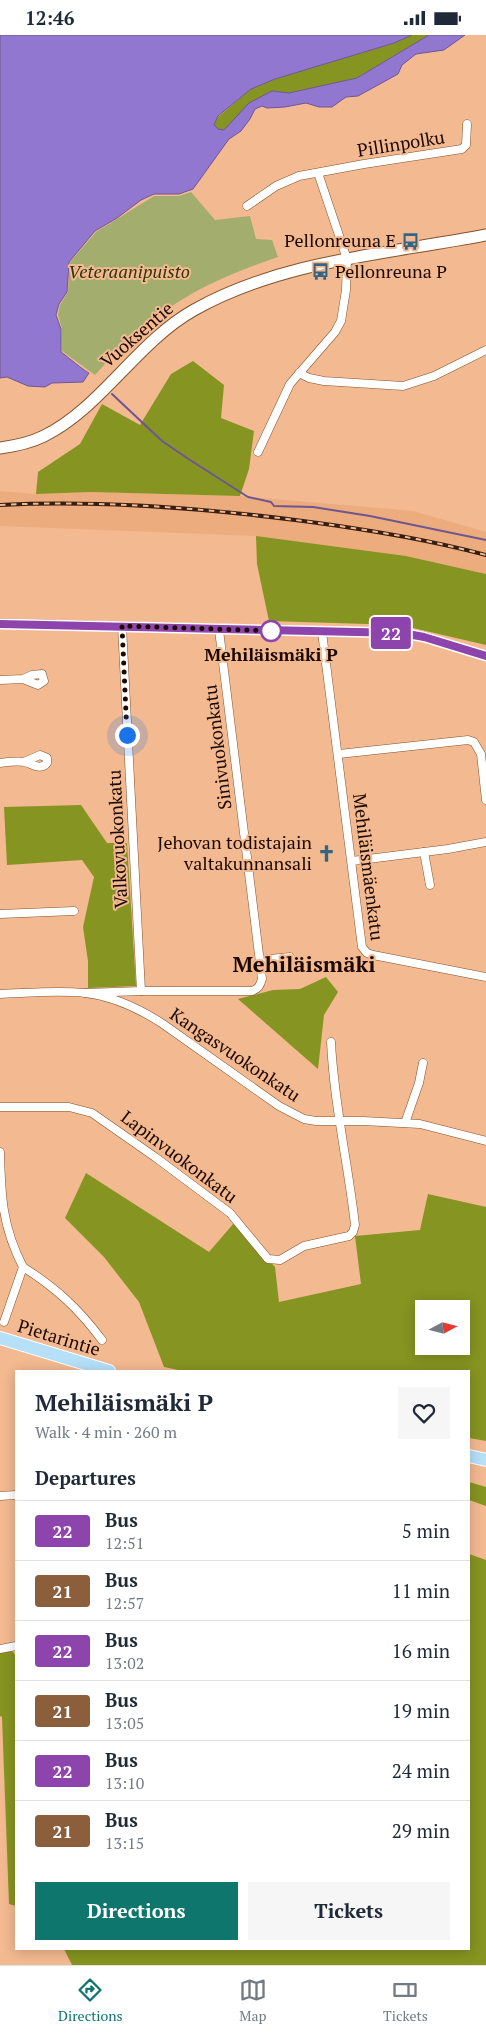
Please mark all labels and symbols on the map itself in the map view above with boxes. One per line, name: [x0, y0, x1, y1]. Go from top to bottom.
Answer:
street label: Pillinpolku: [355, 124, 446, 162]
place label: Pellonreuna E: [284, 228, 396, 252]
bus stop icon: Pellonreuna E: [400, 231, 420, 251]
park label: Veteraanipuisto: [68, 259, 190, 283]
place label: Pellonreuna P: [335, 259, 447, 283]
bus stop icon: Pellonreuna P: [311, 262, 331, 282]
street label: Vuoksentie: [95, 296, 178, 373]
line badge: 22: [368, 617, 414, 649]
marker: Mehiläismäki P: [260, 620, 282, 642]
place label: Mehiläismäki P: [204, 642, 338, 666]
street label: Sinivuokonkatu: [197, 683, 237, 811]
your location: [115, 723, 140, 748]
street label: Valkovuokonkatu: [101, 769, 133, 909]
street label: Mehiläismäenkatu: [348, 792, 390, 942]
place label: Jehovan todistajain valtakunnansali: [157, 830, 312, 875]
church icon: Jehovan todistajain valtakunnansali: [316, 843, 336, 863]
district label: Mehiläismäki: [232, 949, 376, 978]
street label: Kangasvuokonkatu: [166, 1002, 305, 1107]
street label: Lapinvuokonkatu: [117, 1105, 243, 1208]
north arrow: [415, 1300, 470, 1355]
street label: Pietarintie: [15, 1313, 104, 1361]

